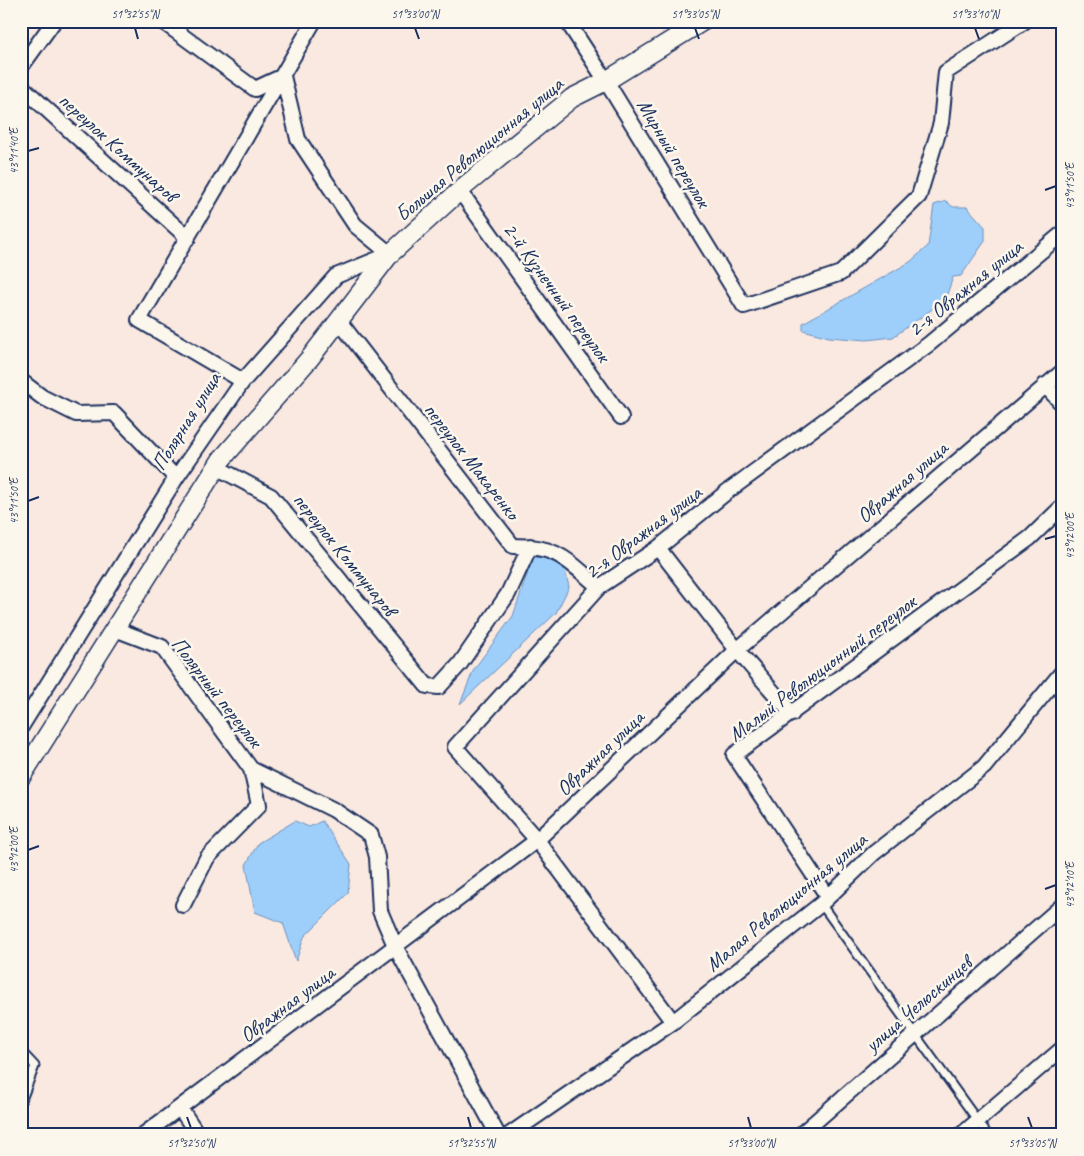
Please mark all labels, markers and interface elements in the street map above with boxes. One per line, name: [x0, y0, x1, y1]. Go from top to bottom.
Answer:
text: 51°32'55"N: [111, 6, 160, 22]
text: 51°33'00"N: [391, 6, 440, 22]
text: 51°33'05"N: [671, 6, 720, 22]
text: 51°33'10"N: [951, 6, 1000, 22]
street label: Большая Революционная улица: [390, 70, 570, 227]
street label: переулок Коммунаров: [53, 87, 186, 210]
street label: Мирный переулок: [631, 94, 718, 214]
text: 43°11'40"E: [6, 126, 22, 174]
text: 43°11'50"E: [1062, 161, 1078, 209]
street label: 2-й Кузнечный переулок: [497, 217, 618, 369]
street label: 2-я Овражная улица: [902, 233, 1029, 342]
street label: Полярная улица: [146, 366, 227, 475]
street label: переулок Макаренко: [418, 397, 527, 527]
street label: Овражная улица: [851, 434, 955, 529]
text: 43°11'50"E: [6, 476, 22, 524]
street label: 2-я Овражная улица: [579, 478, 708, 585]
street label: переулок Коммунаров: [287, 487, 406, 624]
text: 43°12'00"E: [1062, 511, 1078, 559]
street label: Малый Революционный переулок: [723, 588, 923, 747]
street label: Полярный переулок: [166, 631, 270, 754]
street label: Овражная улица: [551, 703, 651, 801]
text: 43°12'00"E: [6, 825, 22, 873]
street label: Малая Революционная улица: [700, 826, 873, 977]
text: 43°12'10"E: [1062, 860, 1078, 908]
street label: улица Челюскинцев: [858, 948, 980, 1059]
street label: Овражная улица: [234, 958, 342, 1048]
text: 51°32'50"N: [167, 1135, 216, 1151]
text: 51°32'55"N: [447, 1135, 496, 1151]
text: 51°33'00"N: [727, 1135, 776, 1151]
text: 51°33'05"N: [1008, 1135, 1057, 1151]

